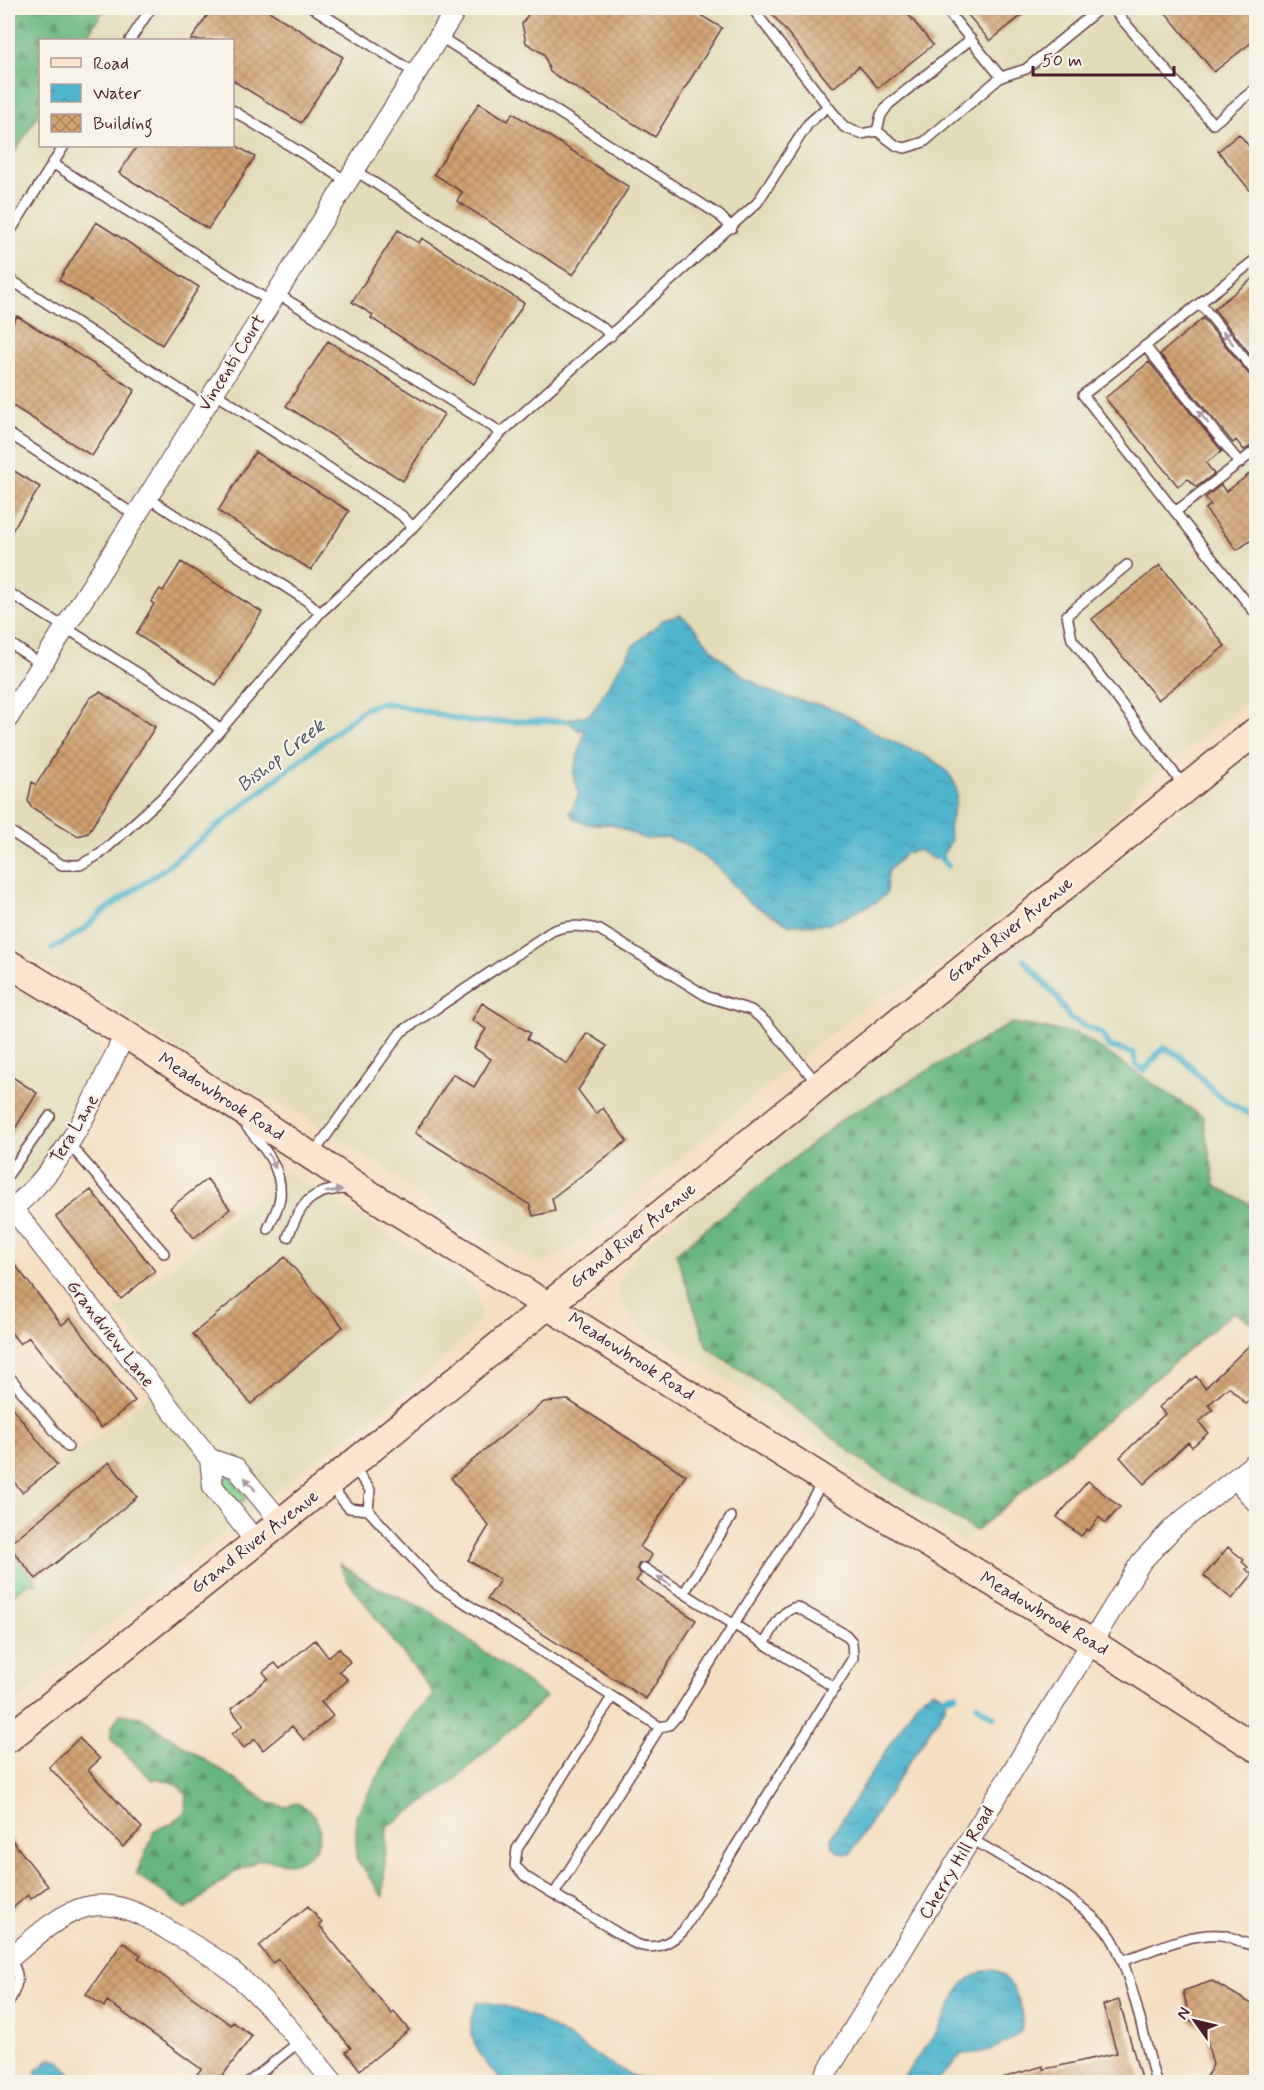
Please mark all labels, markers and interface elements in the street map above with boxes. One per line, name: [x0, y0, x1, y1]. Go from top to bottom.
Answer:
legend: [39, 39, 234, 147]
scale bar: [1033, 39, 1174, 77]
text: 50 m: [1042, 49, 1082, 73]
text: Road: [93, 52, 129, 76]
text: Water: [93, 82, 142, 106]
text: Building: [93, 112, 153, 138]
street label: Vincenti Court: [193, 310, 271, 416]
one-way arrow: [1222, 330, 1235, 346]
one-way arrow: [1197, 410, 1209, 425]
water label: Bishop Creek: [231, 712, 332, 799]
street label: Grand River Avenue: [942, 871, 1078, 989]
street label: Meadowbrook Road: [153, 1047, 289, 1147]
street label: Tera Lane: [45, 1090, 105, 1168]
one-way arrow: [267, 1153, 276, 1170]
street label: Grand River Avenue: [565, 1177, 701, 1295]
one-way arrow: [325, 1186, 344, 1195]
street label: Grandview Lane: [61, 1275, 159, 1393]
street label: Meadowbrook Road: [563, 1307, 699, 1407]
one-way arrow: [244, 1477, 257, 1492]
street label: Grand River Avenue: [186, 1484, 324, 1600]
street label: Meadowbrook Road: [975, 1566, 1113, 1662]
one-way arrow: [656, 1575, 672, 1586]
street label: Cherry Hill Road: [914, 1802, 1000, 1924]
north arrow: [1165, 1991, 1225, 2051]
text: N: [1172, 2003, 1195, 2024]

